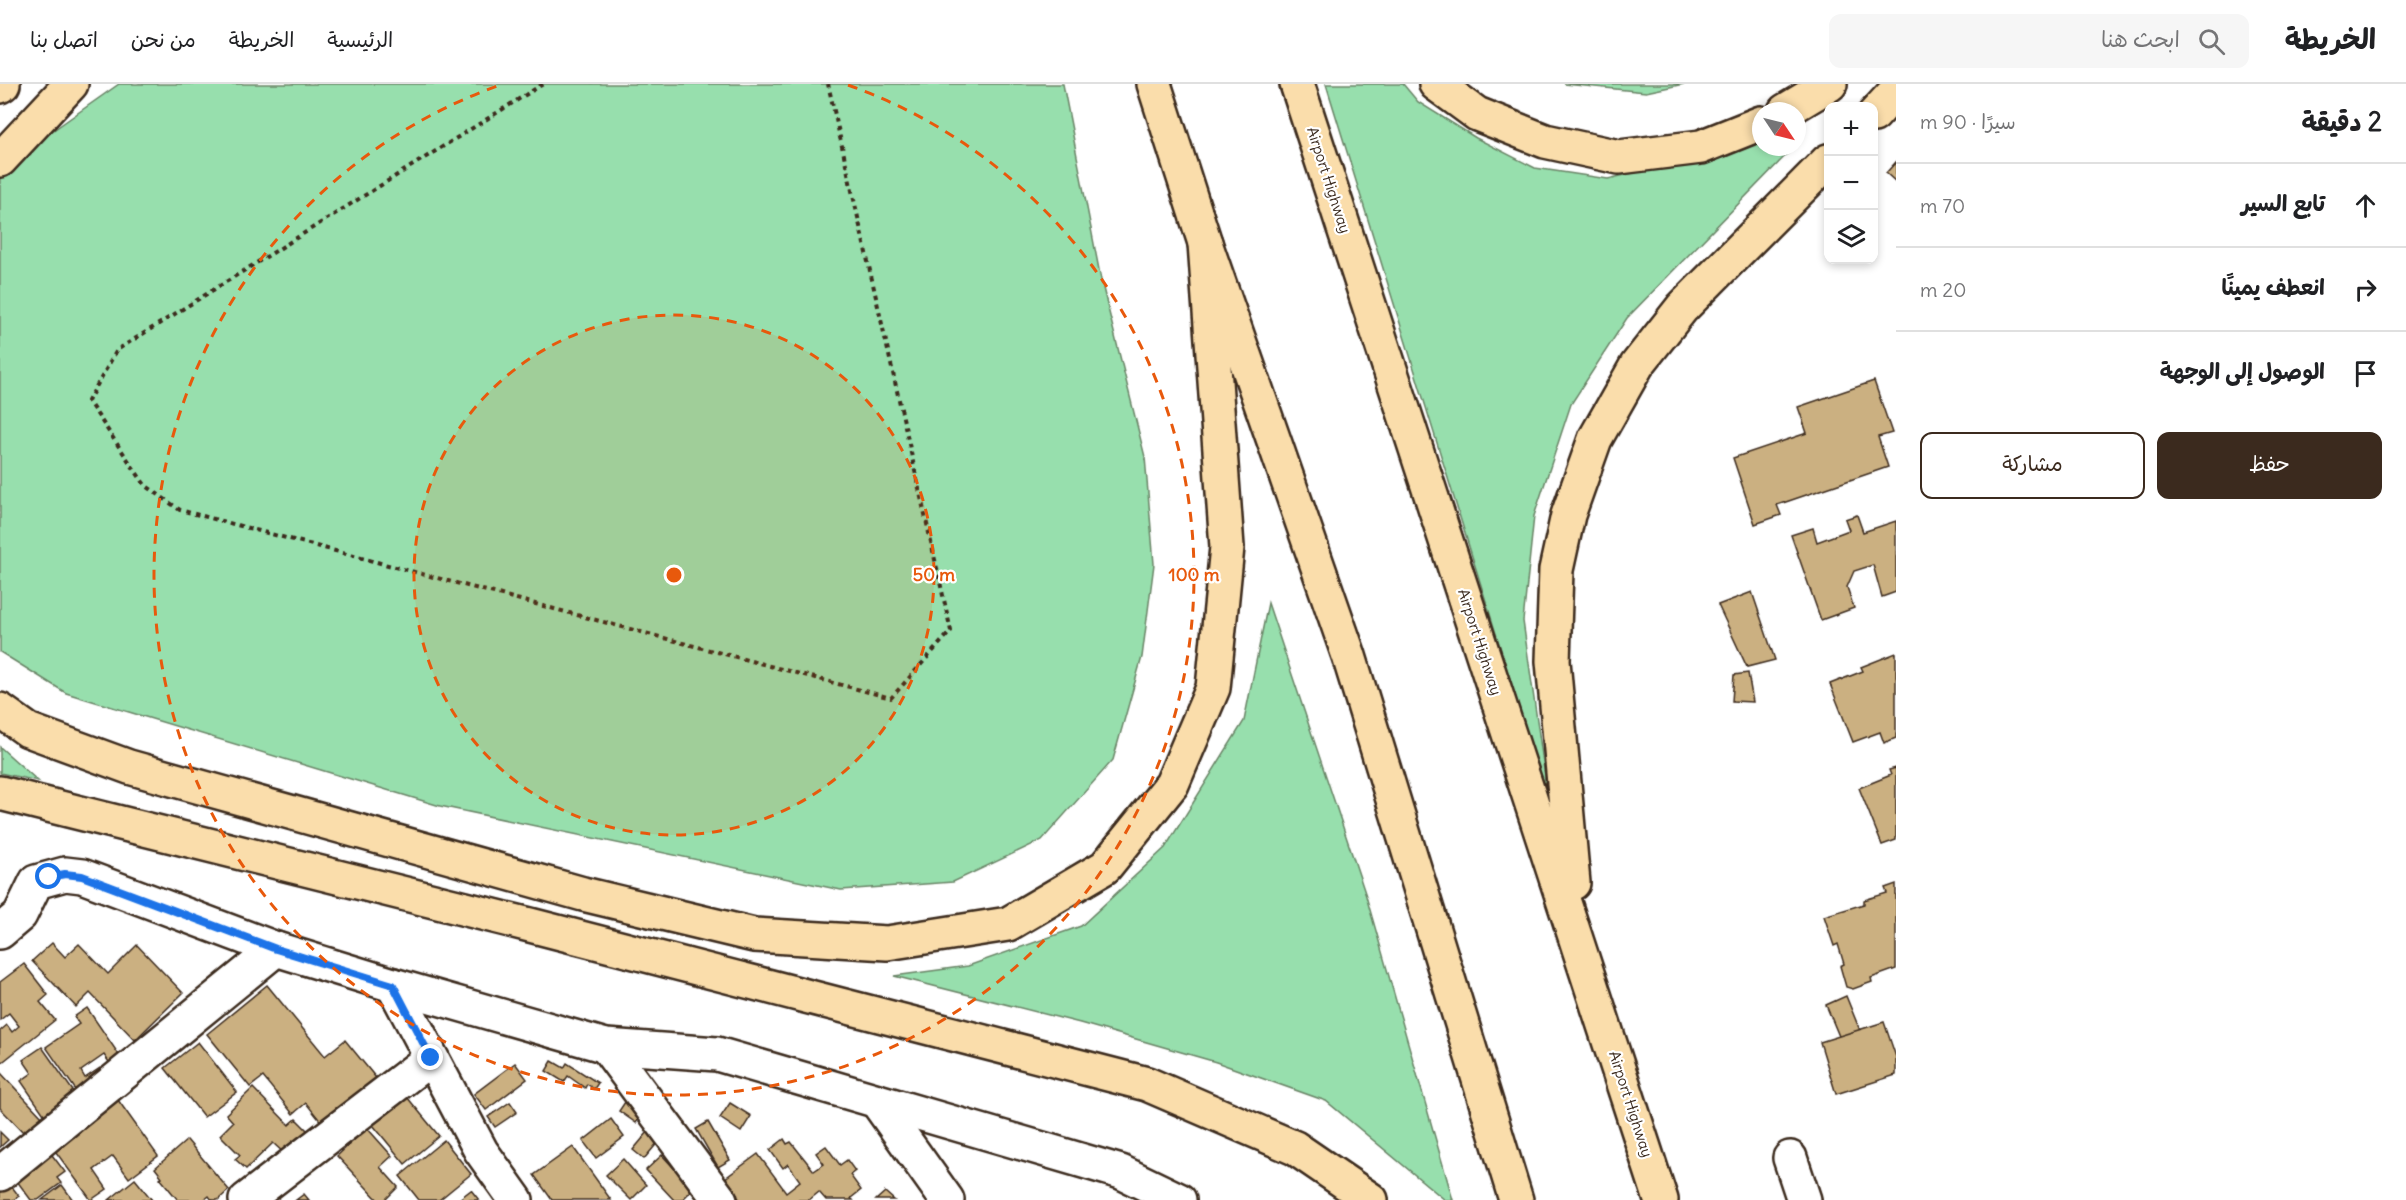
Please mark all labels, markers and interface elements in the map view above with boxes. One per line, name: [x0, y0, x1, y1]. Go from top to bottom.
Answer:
search box: [1829, 14, 2249, 68]
text: الخريطة: [2285, 21, 2376, 57]
text: ابحث هنا: [2101, 25, 2180, 53]
icon: search: [2195, 25, 2228, 58]
text: اتصل بنا: [30, 26, 98, 53]
text: من نحن: [131, 26, 196, 53]
text: الخريطة: [229, 26, 294, 53]
text: الرئيسية: [327, 26, 393, 53]
north arrow: [1752, 102, 1806, 156]
map controls: [1824, 102, 1878, 264]
button: +: [1824, 102, 1878, 156]
text: 2 دقيقة: [2302, 105, 2382, 138]
text: سيرًا · 90 m: [1920, 109, 2016, 134]
street label: Airport Highway: [1303, 124, 1355, 236]
button: −: [1824, 156, 1878, 210]
text: تابع السير: [2241, 189, 2325, 217]
icon: ahead: [2349, 189, 2382, 222]
text: 70 m: [1920, 193, 1965, 218]
button: layers: [1824, 210, 1878, 264]
text: انعطف يمينًا: [2222, 273, 2325, 301]
icon: right: [2349, 273, 2382, 306]
text: 20 m: [1920, 277, 1966, 302]
text: الوصول إلى الوجهة: [2160, 357, 2325, 385]
icon: arrive: [2349, 357, 2382, 390]
button: مشاركة: [1920, 432, 2145, 499]
button: حفظ: [2157, 432, 2382, 499]
text: 50 m: [913, 563, 955, 586]
text: 100 m: [1169, 563, 1220, 586]
centre of rings: [664, 565, 684, 585]
street label: Airport Highway: [1454, 586, 1506, 698]
route start: [35, 863, 61, 889]
route end: [417, 1044, 443, 1070]
street label: Airport Highway: [1605, 1048, 1657, 1160]

